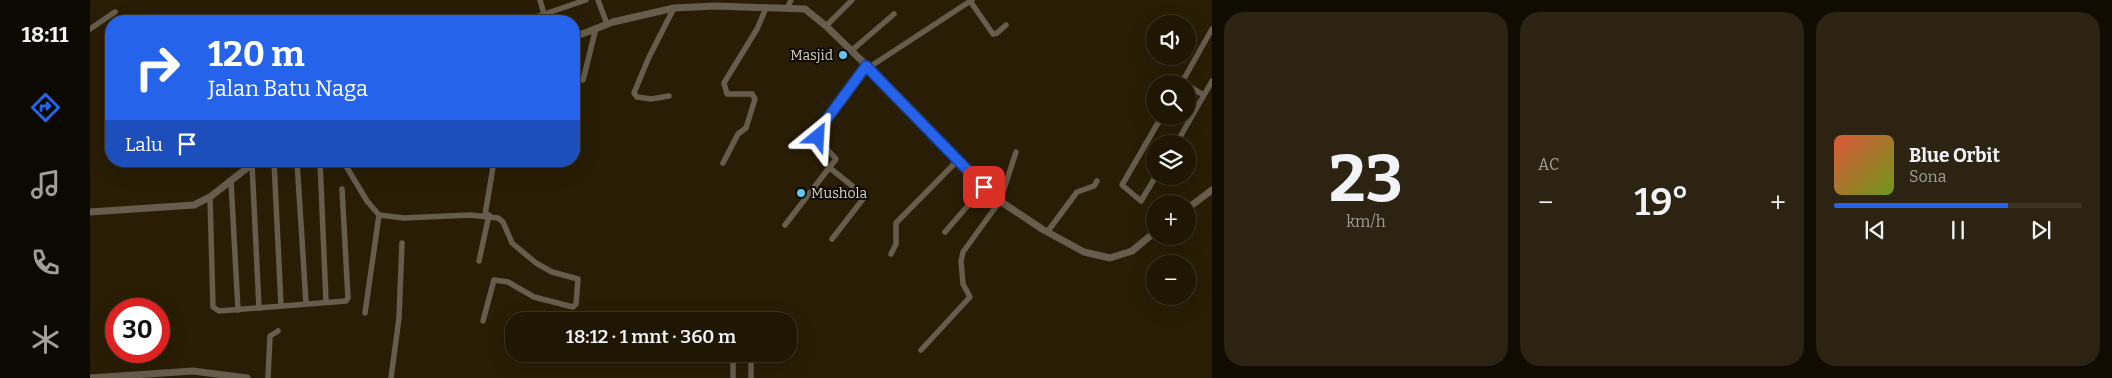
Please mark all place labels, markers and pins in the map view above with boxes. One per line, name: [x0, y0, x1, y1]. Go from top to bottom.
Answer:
place label: Masjid: [790, 47, 833, 64]
marker: Masjid: [837, 49, 849, 61]
pin: [963, 166, 1005, 208]
place label: Mushola: [811, 185, 867, 202]
marker: Mushola: [795, 187, 807, 199]

